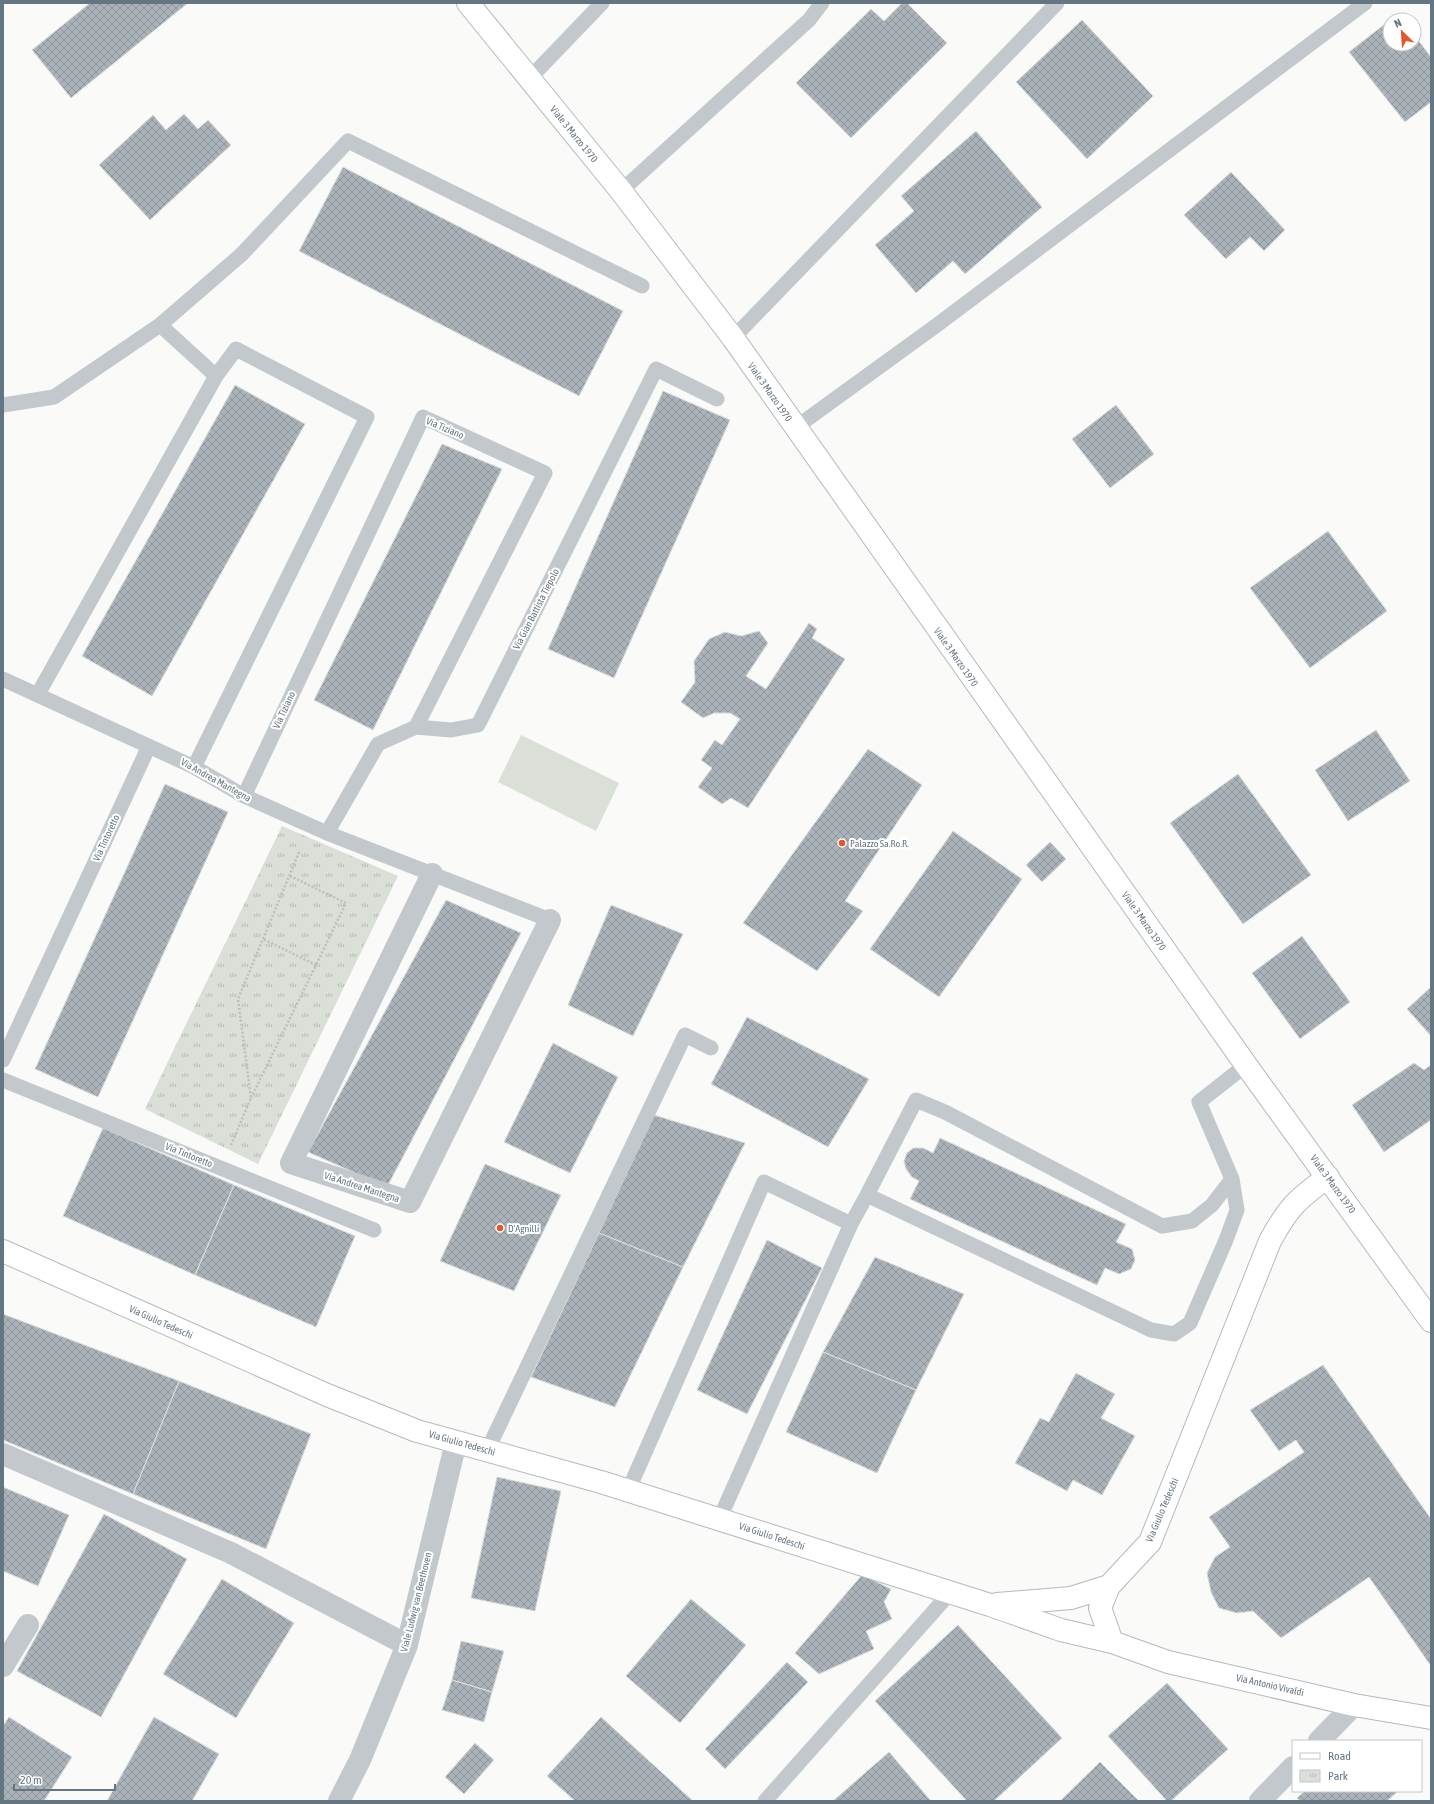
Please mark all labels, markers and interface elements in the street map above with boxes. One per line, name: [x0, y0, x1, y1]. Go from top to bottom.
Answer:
north arrow: [1382, 12, 1422, 52]
text: N: [1392, 16, 1403, 30]
street label: Viale 3 Marzo 1970: [548, 104, 600, 165]
street label: Viale 3 Marzo 1970: [746, 361, 794, 424]
street label: Via Tiziano: [425, 415, 466, 441]
street label: Via Gian Battista Tiepolo: [511, 566, 561, 651]
street label: Viale 3 Marzo 1970: [932, 626, 980, 689]
street label: Via Tiziano: [271, 689, 298, 730]
street label: Via Andrea Mantegna: [179, 756, 253, 804]
street label: Via Tintoretto: [90, 813, 122, 863]
marker: Palazzo Sa.Ro.R.: [837, 838, 847, 848]
place label: Palazzo Sa.Ro.R.: [850, 838, 909, 849]
street label: Viale 3 Marzo 1970: [1120, 890, 1168, 953]
street label: Via Tintoretto: [164, 1141, 214, 1170]
street label: Viale 3 Marzo 1970: [1308, 1153, 1358, 1215]
street label: Via Andrea Mantegna: [323, 1170, 401, 1204]
marker: D'Agnilli: [495, 1223, 505, 1233]
place label: D'Agnilli: [508, 1223, 539, 1234]
street label: Via Giulio Tedeschi: [127, 1303, 195, 1341]
street label: Via Giulio Tedeschi: [428, 1428, 496, 1458]
street label: Via Giulio Tedeschi: [1144, 1476, 1180, 1544]
street label: Via Giulio Tedeschi: [738, 1520, 806, 1552]
street label: Viale Ludwig van Beethoven: [398, 1551, 434, 1653]
street label: Via Antonio Vivaldi: [1235, 1672, 1305, 1698]
legend: [1292, 1740, 1422, 1792]
text: Road: [1328, 1749, 1351, 1763]
scale bar: [14, 1766, 115, 1792]
text: Park: [1328, 1769, 1349, 1783]
text: 20 m: [20, 1773, 42, 1787]

